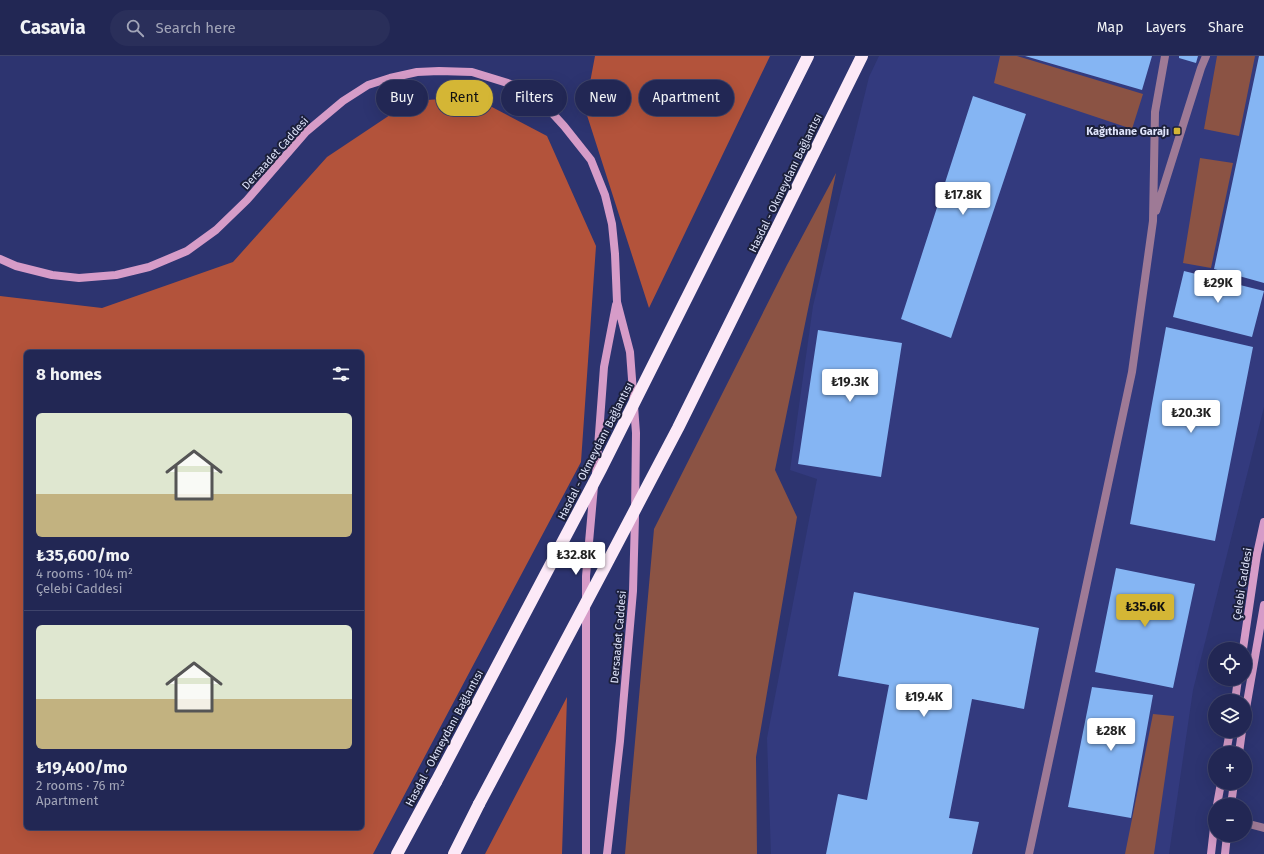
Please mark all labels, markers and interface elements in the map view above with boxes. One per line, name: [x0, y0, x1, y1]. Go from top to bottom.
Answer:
search box: [110, 10, 390, 46]
text: Casavia: [20, 16, 86, 39]
icon: search: [124, 17, 146, 39]
text: Search here: [156, 19, 236, 37]
text: Map: [1097, 19, 1123, 36]
text: Layers: [1145, 19, 1186, 36]
text: Share: [1208, 19, 1244, 36]
chip: Buy: [376, 80, 428, 116]
chip: Rent: [436, 80, 493, 116]
chip: Filters: [501, 80, 567, 116]
chip: New: [575, 80, 631, 116]
chip: Apartment: [639, 80, 734, 116]
street label: Hasdal - Okmeydanı Bağlantısı: [746, 112, 825, 255]
street label: Dersaadet Caddesi: [239, 114, 311, 192]
place label: Kağıthane Garajı: [1086, 125, 1169, 138]
marker: Kağıthane Garajı: [1172, 126, 1182, 136]
pin: ₺17.8K: [930, 182, 996, 216]
text: ₺17.8K: [944, 187, 982, 202]
pin: ₺29K: [1194, 270, 1242, 304]
text: ₺29K: [1203, 275, 1233, 290]
icon: filters: [330, 363, 352, 385]
text: 8 homes: [36, 364, 102, 385]
pin: ₺19.3K: [817, 369, 883, 403]
text: ₺19.3K: [831, 374, 869, 389]
street label: Hasdal - Okmeydanı Bağlantısı: [555, 380, 636, 522]
pin: ₺20.3K: [1158, 400, 1224, 434]
text: ₺20.3K: [1171, 405, 1211, 420]
icon: home: [158, 439, 230, 511]
pin: ₺32.8K: [543, 542, 609, 576]
text: ₺35,600/mo: [36, 545, 130, 566]
text: ₺32.8K: [556, 547, 596, 562]
street label: Çelebi Caddesi: [1230, 547, 1255, 621]
text: 4 rooms · 104 m²: [36, 566, 133, 581]
text: Çelebi Caddesi: [36, 581, 122, 596]
street label: Dersaadet Caddesi: [608, 590, 629, 684]
pin: ₺35.6K: [1112, 594, 1178, 628]
text: ₺35.6K: [1125, 599, 1165, 614]
map controls: [1208, 642, 1252, 842]
button: locate: [1208, 642, 1252, 686]
icon: home: [158, 651, 230, 723]
street label: Hasdal - Okmeydanı Bağlantısı: [403, 668, 486, 809]
pin: ₺19.4K: [891, 684, 957, 718]
text: ₺19.4K: [905, 689, 943, 704]
button: layers: [1208, 694, 1252, 738]
pin: ₺28K: [1087, 718, 1135, 752]
text: ₺28K: [1096, 723, 1126, 738]
button: +: [1208, 746, 1252, 790]
text: ₺19,400/mo: [36, 757, 128, 778]
text: 2 rooms · 76 m²: [36, 778, 125, 793]
text: Apartment: [36, 793, 98, 808]
button: −: [1208, 798, 1252, 842]

